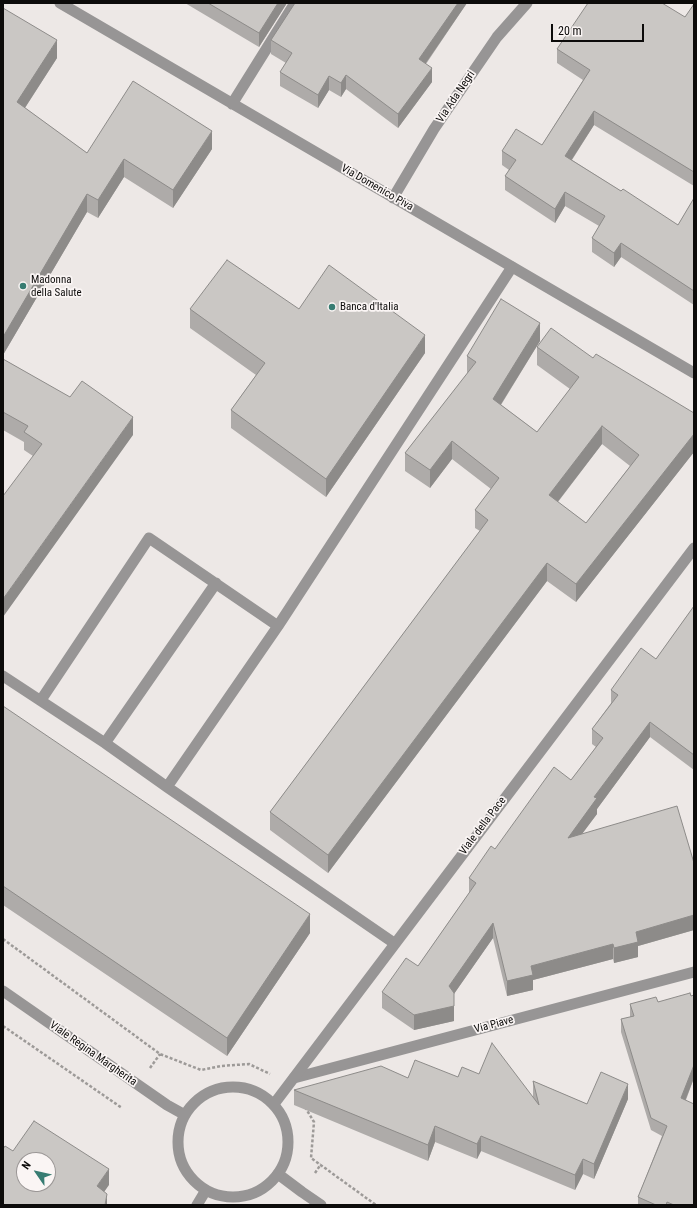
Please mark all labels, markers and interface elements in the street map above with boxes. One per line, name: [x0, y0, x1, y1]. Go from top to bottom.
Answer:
scale bar: [553, 16, 646, 42]
text: 20 m: [558, 24, 582, 38]
street label: Via Ada Negri: [434, 69, 478, 125]
street label: Via Domenico Piva: [339, 162, 415, 214]
place label: Madonna della Salute: [31, 273, 82, 299]
marker: Madonna della Salute: [18, 281, 28, 291]
place label: Banca d'Italia: [340, 300, 398, 314]
marker: Banca d'Italia: [327, 302, 337, 312]
street label: Viale della Pace: [457, 794, 509, 858]
street label: Via Piave: [473, 1013, 515, 1037]
street label: Viale Regina Margherita: [47, 1019, 139, 1089]
north arrow: [16, 1152, 56, 1192]
text: N: [19, 1159, 34, 1172]

